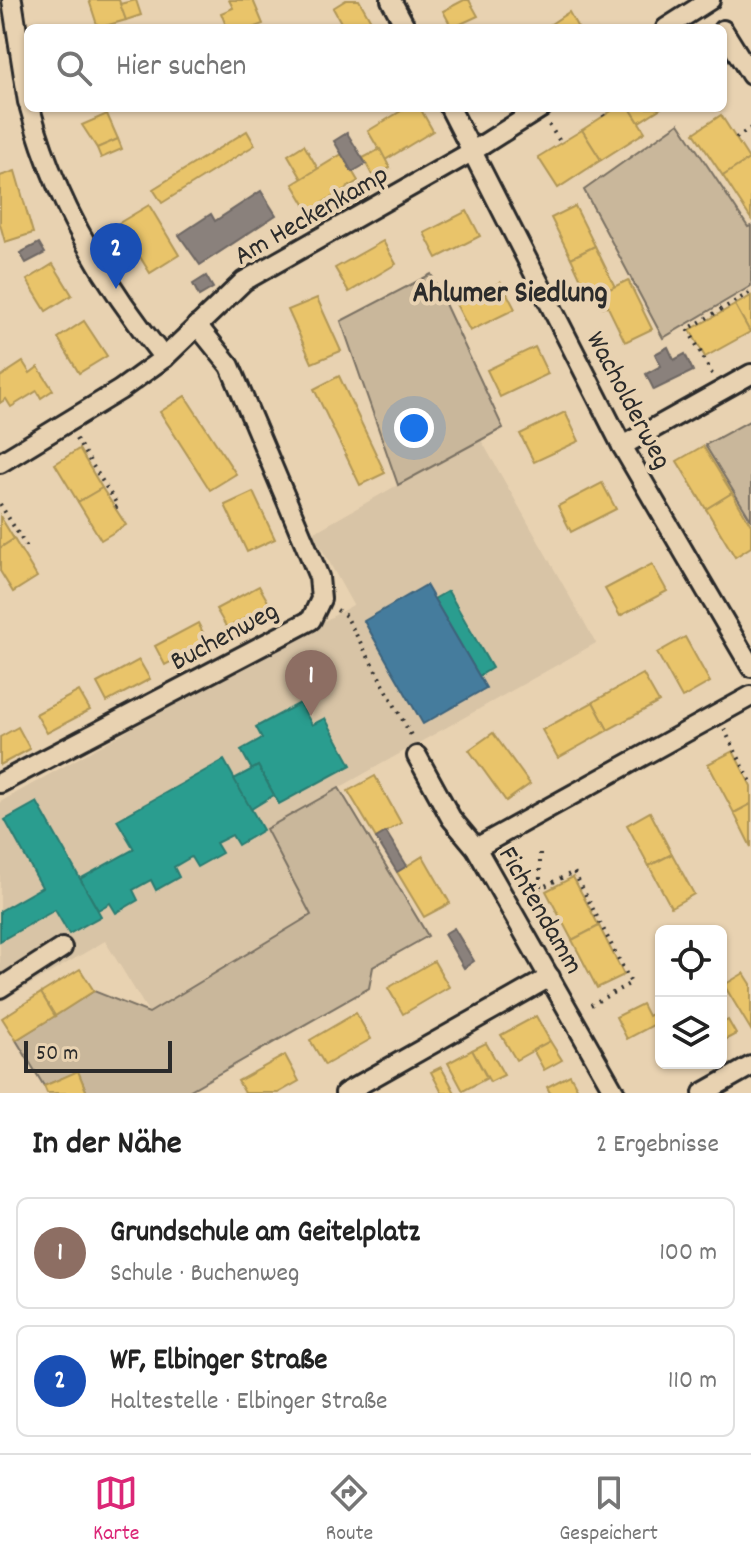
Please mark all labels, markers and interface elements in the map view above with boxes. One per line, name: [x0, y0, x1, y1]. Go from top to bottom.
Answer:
search box: [24, 24, 727, 112]
icon: search: [52, 46, 96, 90]
text: Hier suchen: [116, 47, 246, 90]
street label: Am Heckenkamp: [228, 157, 397, 278]
pin: 2: [90, 223, 142, 289]
district label: Ahlumer Siedlung: [412, 274, 608, 317]
street label: Wacholderweg: [574, 325, 680, 477]
your location: [394, 408, 434, 448]
street label: Buchenweg: [164, 593, 287, 684]
pin: 1: [285, 650, 337, 716]
street label: Fichtendamm: [486, 840, 591, 983]
map controls: [655, 925, 727, 1069]
button: locate: [655, 925, 727, 997]
button: layers: [655, 997, 727, 1069]
scale bar: [24, 1037, 172, 1073]
text: 50 m: [36, 1039, 78, 1070]
text: In der Nähe: [32, 1121, 182, 1170]
text: 2 Ergebnisse: [596, 1127, 719, 1164]
text: Grundschule am Geitelplatz: [110, 1213, 420, 1256]
text: 1: [57, 1235, 63, 1272]
text: 100 m: [659, 1235, 717, 1272]
text: Schule · Buchenweg: [110, 1256, 299, 1293]
text: WF, Elbinger Straße: [110, 1341, 328, 1384]
text: 2: [54, 1363, 66, 1400]
text: 110 m: [668, 1363, 717, 1400]
text: Haltestelle · Elbinger Straße: [110, 1384, 388, 1421]
tab: Karte: [93, 1471, 139, 1550]
tab: Route: [325, 1471, 373, 1550]
tab: Gespeichert: [559, 1471, 658, 1550]

